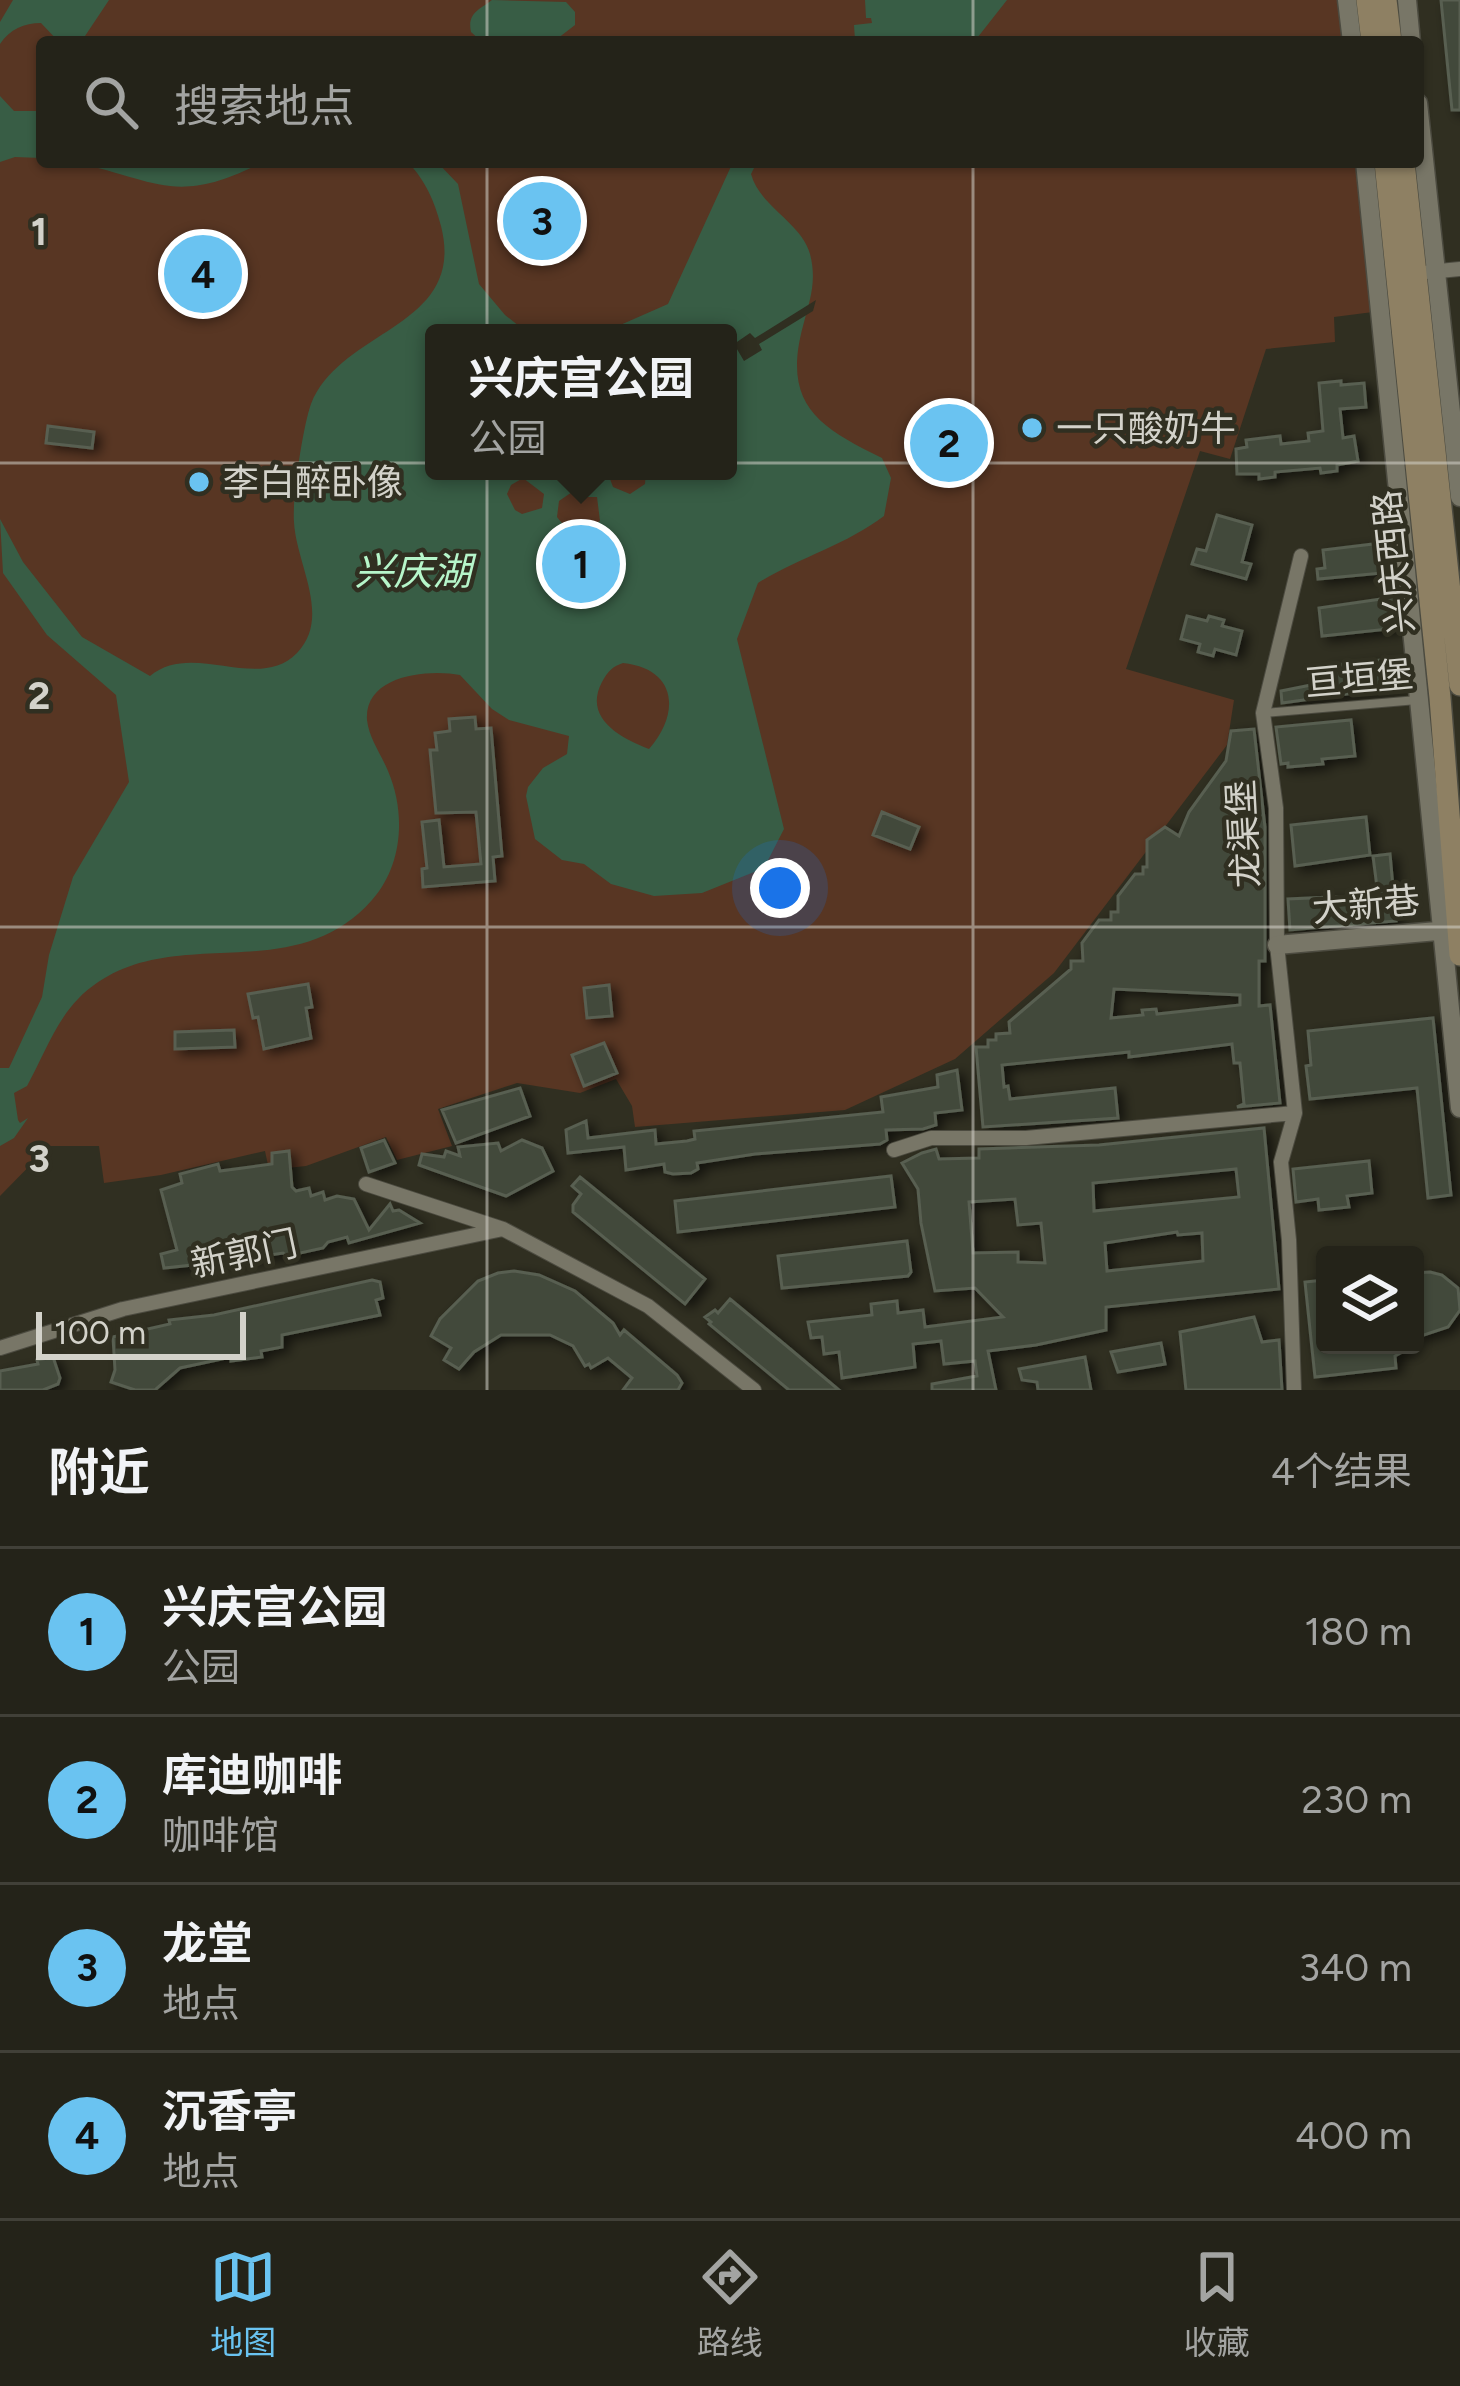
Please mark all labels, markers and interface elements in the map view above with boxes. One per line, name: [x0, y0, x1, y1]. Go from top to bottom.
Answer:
search box: [36, 36, 1424, 168]
icon: search: [78, 69, 144, 135]
text: 搜索地点: [174, 79, 354, 133]
pin: 3: [503, 176, 581, 266]
text: 1: [31, 208, 47, 255]
pin: 4: [164, 229, 242, 319]
popup: [425, 324, 737, 480]
text: 兴庆宫公园: [468, 351, 694, 405]
pin: 2: [910, 398, 988, 488]
place label: 一只酸奶牛: [1056, 407, 1236, 450]
text: 公园: [468, 415, 547, 462]
marker: 一只酸奶牛: [1019, 415, 1045, 441]
place label: 李白醉卧像: [223, 461, 403, 504]
marker: 李白醉卧像: [186, 469, 212, 495]
street label: 兴庆西路: [1365, 488, 1422, 636]
pin: 1: [542, 519, 620, 609]
water label: 兴庆湖: [354, 548, 477, 595]
street label: 亘垣堡: [1303, 652, 1415, 705]
text: 2: [28, 672, 50, 719]
street label: 龙渠堡: [1219, 779, 1268, 889]
your location: [750, 858, 810, 918]
street label: 大新巷: [1310, 878, 1422, 931]
text: 3: [28, 1135, 50, 1182]
street label: 新郭门: [187, 1221, 301, 1286]
map controls: [1316, 1246, 1424, 1354]
button: layers: [1316, 1246, 1424, 1354]
scale bar: [36, 1306, 246, 1359]
text: 100 m: [54, 1313, 146, 1352]
text: 附近: [48, 1442, 150, 1503]
text: 4个结果: [1271, 1448, 1412, 1495]
text: 兴庆宫公园: [162, 1580, 387, 1634]
text: 1: [79, 1608, 95, 1655]
text: 180 m: [1304, 1608, 1412, 1655]
text: 公园: [162, 1644, 240, 1691]
text: 库迪咖啡: [162, 1748, 342, 1802]
text: 2: [76, 1776, 98, 1823]
text: 230 m: [1301, 1776, 1412, 1823]
text: 咖啡馆: [162, 1812, 279, 1859]
text: 龙堂: [162, 1916, 252, 1970]
text: 3: [76, 1944, 98, 1991]
text: 340 m: [1299, 1944, 1412, 1991]
text: 地点: [162, 1980, 240, 2027]
text: 沉香亭: [162, 2084, 297, 2138]
text: 4: [75, 2112, 99, 2159]
text: 400 m: [1295, 2112, 1412, 2159]
text: 地点: [162, 2148, 240, 2195]
tab: 地图: [210, 2244, 276, 2364]
tab: 路线: [697, 2244, 763, 2364]
tab: 收藏: [1184, 2244, 1250, 2364]

